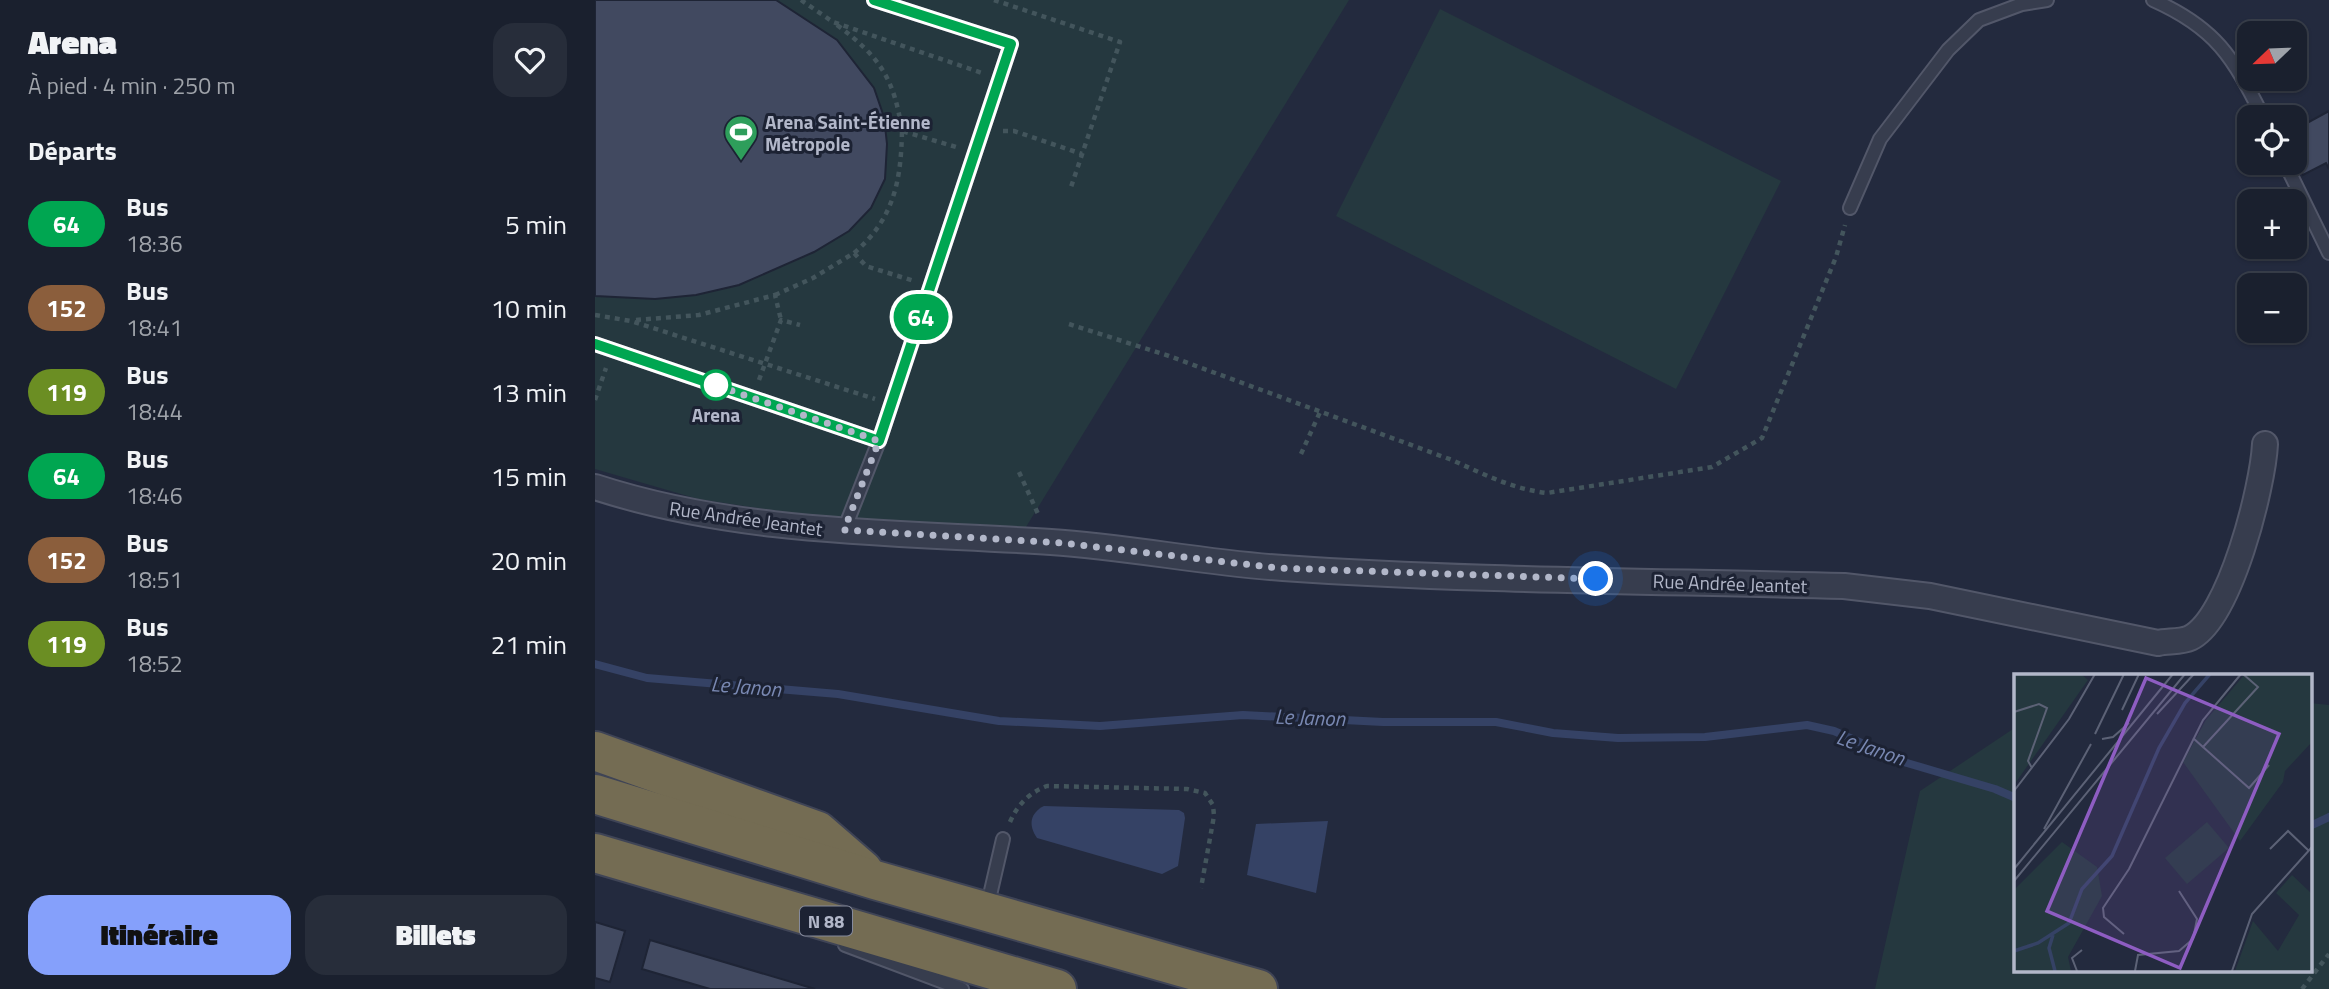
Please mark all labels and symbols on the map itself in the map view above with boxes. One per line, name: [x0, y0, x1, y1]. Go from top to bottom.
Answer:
north arrow: [2237, 21, 2307, 91]
place label: Arena Saint-Étienne Métropole: [765, 107, 931, 158]
sports icon: Arena Saint-Étienne Métropole: [722, 113, 760, 162]
line badge: 64: [889, 294, 953, 340]
marker: Arena: [701, 370, 731, 400]
place label: Arena: [692, 400, 740, 429]
street label: Rue Andrée Jeantet: [668, 493, 825, 543]
your location: [1578, 561, 1613, 596]
street label: Rue Andrée Jeantet: [1652, 566, 1808, 600]
water label: Le Janon: [710, 667, 783, 705]
inset map: [2014, 674, 2311, 972]
water label: Le Janon: [1274, 700, 1346, 734]
water label: Le Janon: [1833, 720, 1910, 774]
road number: N 88: [800, 906, 852, 936]

